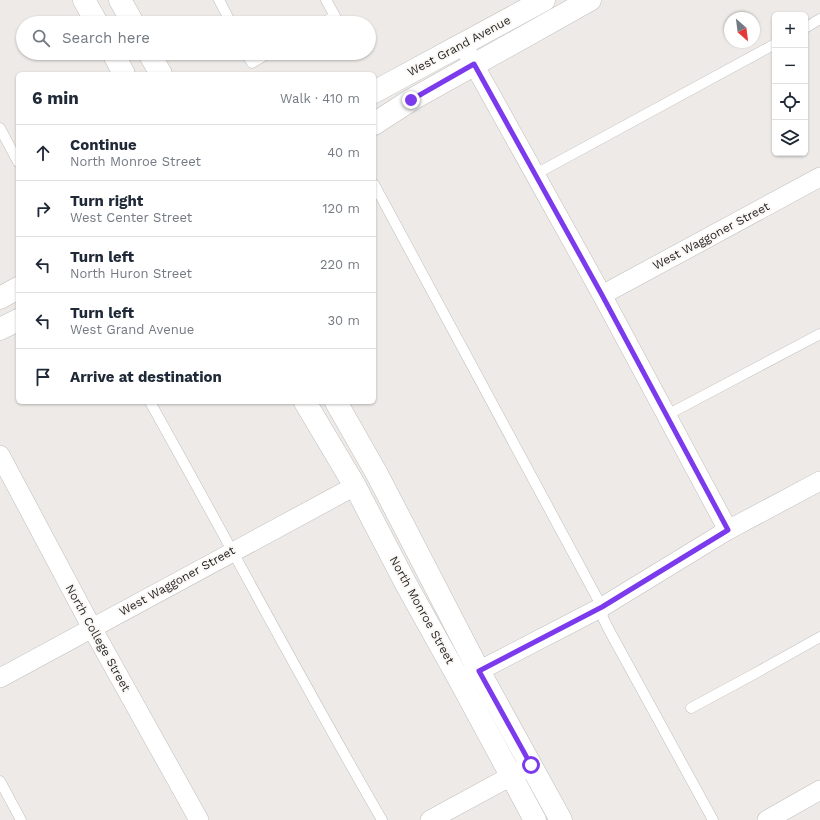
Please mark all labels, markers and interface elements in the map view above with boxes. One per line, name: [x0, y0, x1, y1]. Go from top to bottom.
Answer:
north arrow: [724, 12, 760, 48]
map controls: [772, 12, 808, 156]
button: +: [772, 12, 808, 48]
street label: West Grand Avenue: [405, 13, 513, 79]
search box: [16, 16, 376, 60]
icon: search: [30, 27, 52, 49]
text: Search here: [62, 29, 150, 47]
button: −: [772, 48, 808, 84]
button: locate: [772, 84, 808, 120]
text: 6 min: [32, 88, 79, 108]
text: Walk · 410 m: [280, 91, 360, 106]
route end: [402, 91, 420, 109]
button: layers: [772, 120, 808, 156]
text: Continue: [70, 136, 137, 154]
icon: ahead: [32, 142, 54, 164]
text: 40 m: [327, 145, 360, 160]
text: North Monroe Street: [70, 154, 201, 169]
text: Turn right: [70, 192, 143, 210]
icon: right: [32, 198, 54, 220]
street label: West Waggoner Street: [650, 199, 772, 273]
text: 120 m: [322, 201, 360, 216]
text: West Center Street: [70, 210, 192, 225]
text: Turn left: [70, 248, 134, 266]
icon: left: [32, 254, 54, 276]
text: 220 m: [320, 257, 360, 272]
text: North Huron Street: [70, 266, 192, 281]
text: Turn left: [70, 304, 134, 322]
icon: left: [32, 310, 54, 332]
text: 30 m: [328, 313, 360, 328]
text: West Grand Avenue: [70, 322, 194, 337]
icon: arrive: [32, 366, 54, 388]
text: Arrive at destination: [70, 368, 222, 386]
street label: West Waggoner Street: [117, 543, 237, 619]
street label: North Monroe Street: [387, 554, 457, 666]
street label: North College Street: [63, 582, 133, 694]
route start: [522, 756, 540, 774]

